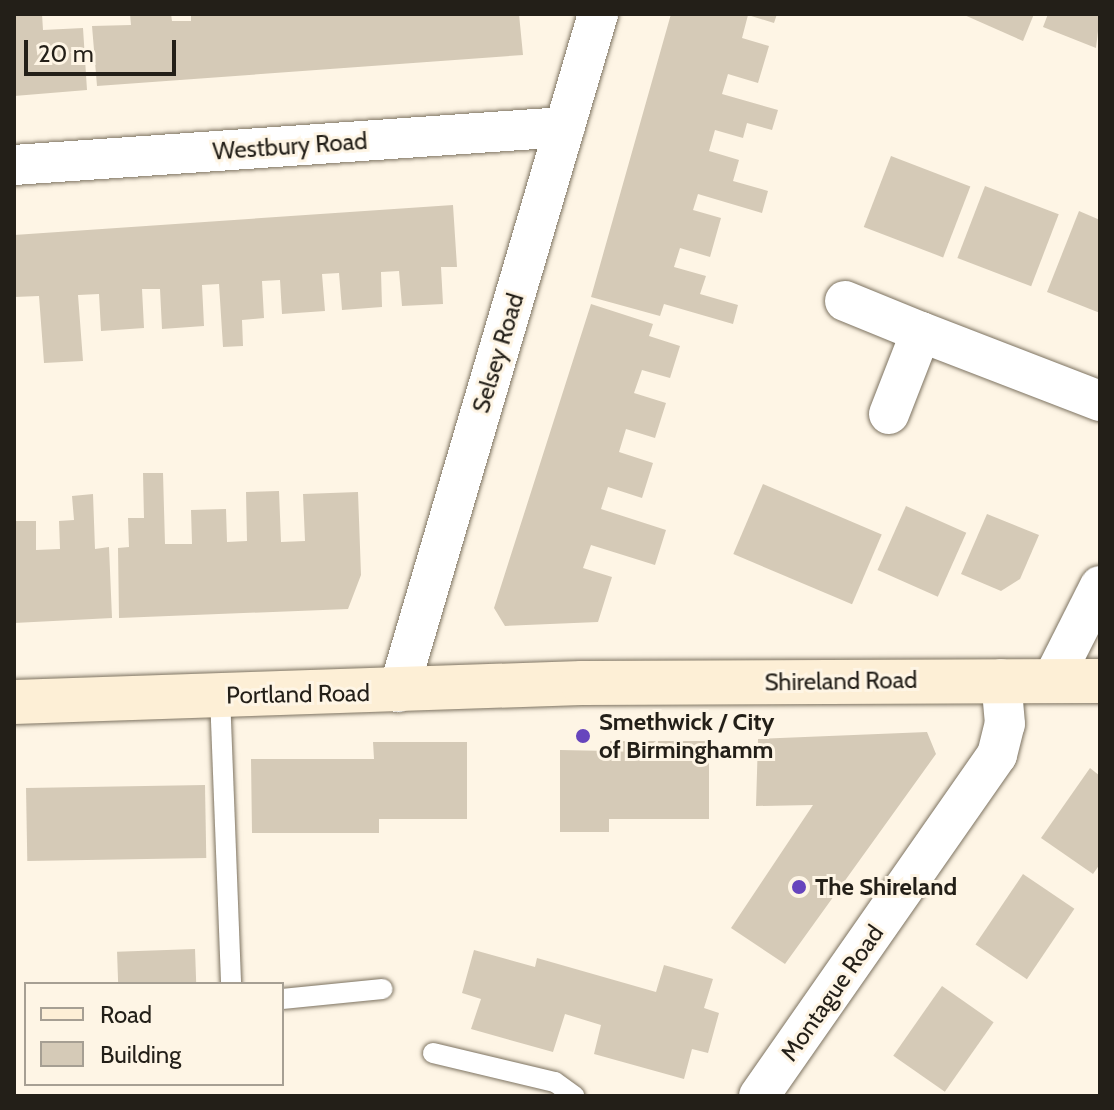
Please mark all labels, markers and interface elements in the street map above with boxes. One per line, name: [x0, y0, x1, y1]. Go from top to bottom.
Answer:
scale bar: [28, 24, 180, 74]
text: 20 m: [38, 39, 94, 68]
street label: Westbury Road: [212, 126, 368, 166]
street label: Selsey Road: [466, 290, 530, 416]
street label: Shireland Road: [764, 665, 918, 697]
street label: Portland Road: [226, 678, 370, 710]
place label: Smethwick / City of Birminghamm: [599, 708, 774, 764]
marker: Smethwick / City of Birminghamm: [574, 727, 592, 745]
place label: The Shireland: [815, 873, 957, 901]
marker: The Shireland: [790, 878, 808, 896]
street label: Montague Road: [774, 919, 890, 1067]
legend: [24, 982, 284, 1086]
text: Road: [100, 1000, 152, 1029]
text: Building: [100, 1040, 181, 1069]

